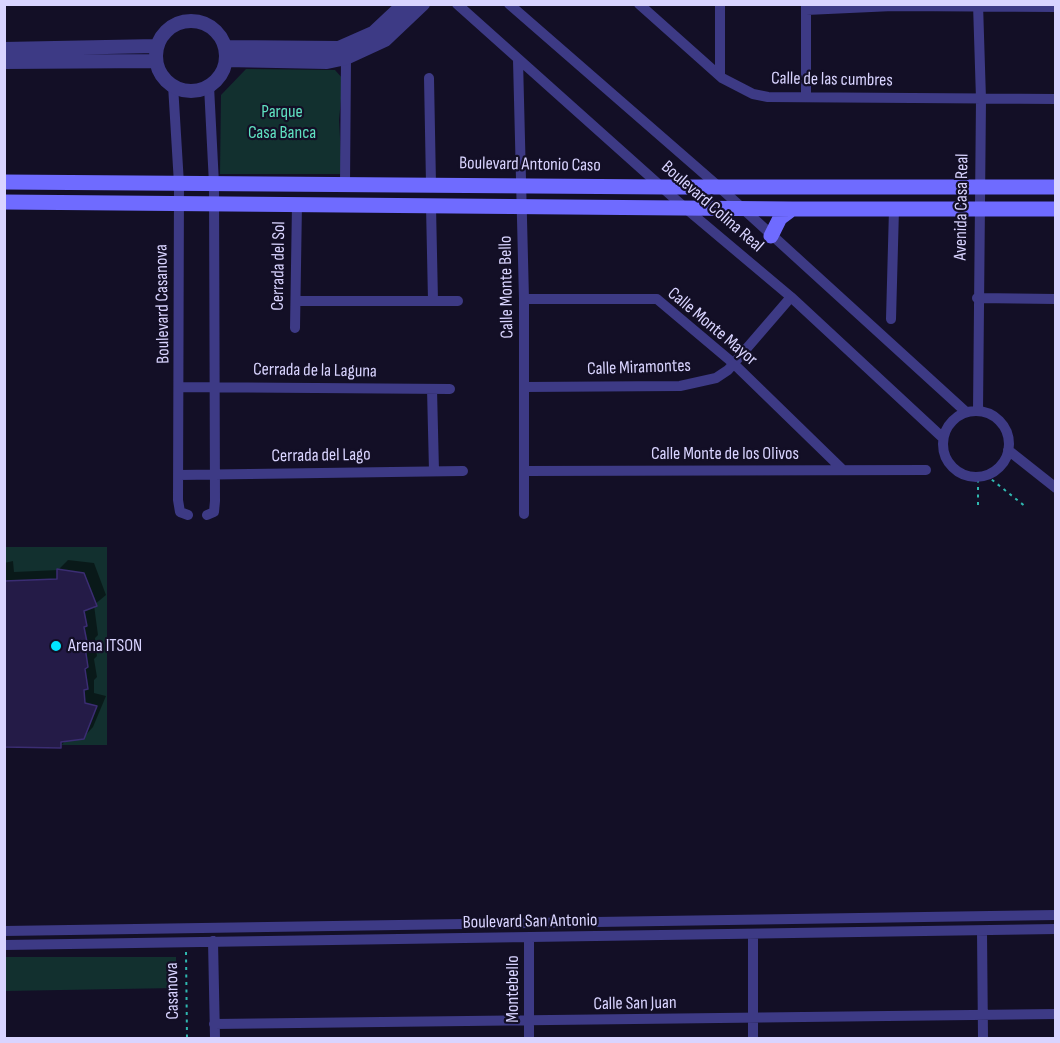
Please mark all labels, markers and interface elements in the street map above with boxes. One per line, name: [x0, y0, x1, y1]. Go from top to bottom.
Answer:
street label: Calle de las cumbres: [771, 68, 893, 92]
park label: Parque Casa Banca: [248, 101, 316, 144]
street label: Boulevard Antonio Caso: [459, 153, 601, 177]
street label: Avenida Casa Real: [950, 153, 974, 261]
street label: Boulevard Colina Real: [656, 157, 768, 257]
street label: Cerrada del Sol: [267, 221, 291, 311]
street label: Calle Monte Bello: [495, 235, 519, 339]
street label: Boulevard Casanova: [151, 244, 175, 364]
street label: Calle Monte Mayor: [663, 283, 761, 371]
street label: Calle Miramontes: [587, 355, 691, 381]
street label: Cerrada de la Laguna: [253, 359, 377, 383]
street label: Calle Monte de los Olivos: [651, 443, 799, 465]
street label: Cerrada del Lago: [271, 444, 371, 468]
place label: Arena ITSON: [68, 635, 142, 657]
marker: Arena ITSON: [49, 639, 63, 653]
street label: Boulevard San Antonio: [462, 910, 598, 934]
street label: Montebello: [502, 955, 524, 1023]
street label: Casanova: [162, 962, 184, 1020]
street label: Calle San Juan: [593, 992, 677, 1016]

